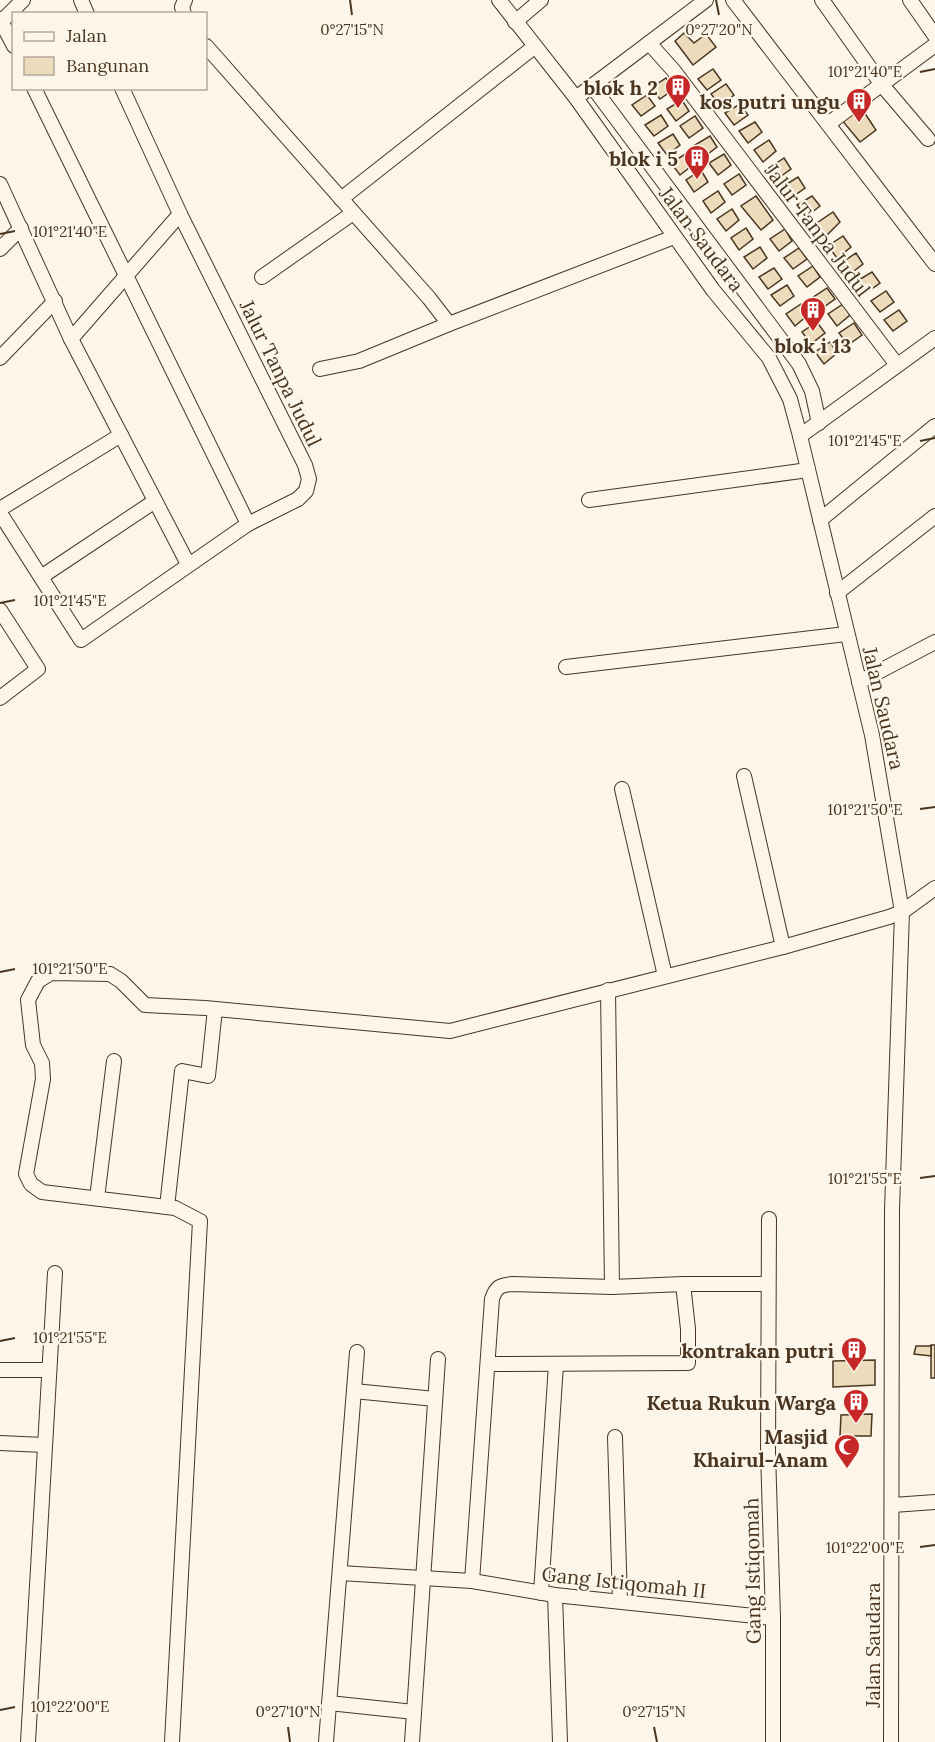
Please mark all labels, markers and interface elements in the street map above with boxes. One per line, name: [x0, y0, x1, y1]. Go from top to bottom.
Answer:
legend: [12, 12, 207, 90]
text: 0°27'15"N: [320, 20, 384, 39]
text: 0°27'20"N: [685, 20, 753, 39]
text: Jalan: [65, 24, 107, 47]
text: Bangunan: [66, 54, 149, 77]
text: 101°21'40"E: [828, 62, 902, 81]
building icon: blok h 2: [663, 72, 693, 110]
place label: blok h 2: [583, 75, 658, 100]
building icon: kos putri ungu: [844, 86, 874, 124]
place label: kos putri ungu: [700, 89, 840, 114]
building icon: blok i 5: [682, 143, 712, 181]
place label: blok i 5: [608, 146, 678, 171]
street label: Jalur Tanpa Judul: [759, 158, 876, 301]
street label: Jalan Saudara: [654, 181, 750, 297]
text: 101°21'40"E: [33, 222, 107, 241]
street label: Jalur Tanpa Judul: [234, 295, 327, 450]
building icon: blok i 13: [798, 295, 828, 333]
place label: blok i 13: [773, 333, 852, 358]
text: 101°21'45"E: [828, 431, 902, 450]
text: 101°21'45"E: [33, 591, 107, 610]
street label: Jalan Saudara: [858, 643, 910, 772]
text: 101°21'50"E: [828, 800, 902, 819]
text: 101°21'50"E: [33, 959, 107, 978]
text: 101°21'55"E: [828, 1169, 902, 1188]
text: 101°21'55"E: [33, 1328, 107, 1347]
building icon: kontrakan putri: [839, 1335, 869, 1373]
place label: kontrakan putri: [681, 1338, 834, 1363]
building icon: Ketua Rukun Warga: [841, 1387, 871, 1425]
place label: Ketua Rukun Warga: [647, 1390, 837, 1415]
place label: Masjid Khairul-Anam: [693, 1424, 829, 1472]
mosque icon: Masjid Khairul-Anam: [832, 1432, 862, 1470]
street label: Gang Istiqomah: [738, 1498, 766, 1644]
text: 101°22'00"E: [826, 1538, 904, 1557]
street label: Gang Istiqomah II: [541, 1561, 707, 1603]
street label: Jalan Saudara: [860, 1582, 885, 1709]
text: 101°22'00"E: [31, 1697, 109, 1716]
text: 0°27'10"N: [256, 1702, 320, 1721]
text: 0°27'15"N: [622, 1702, 686, 1721]

